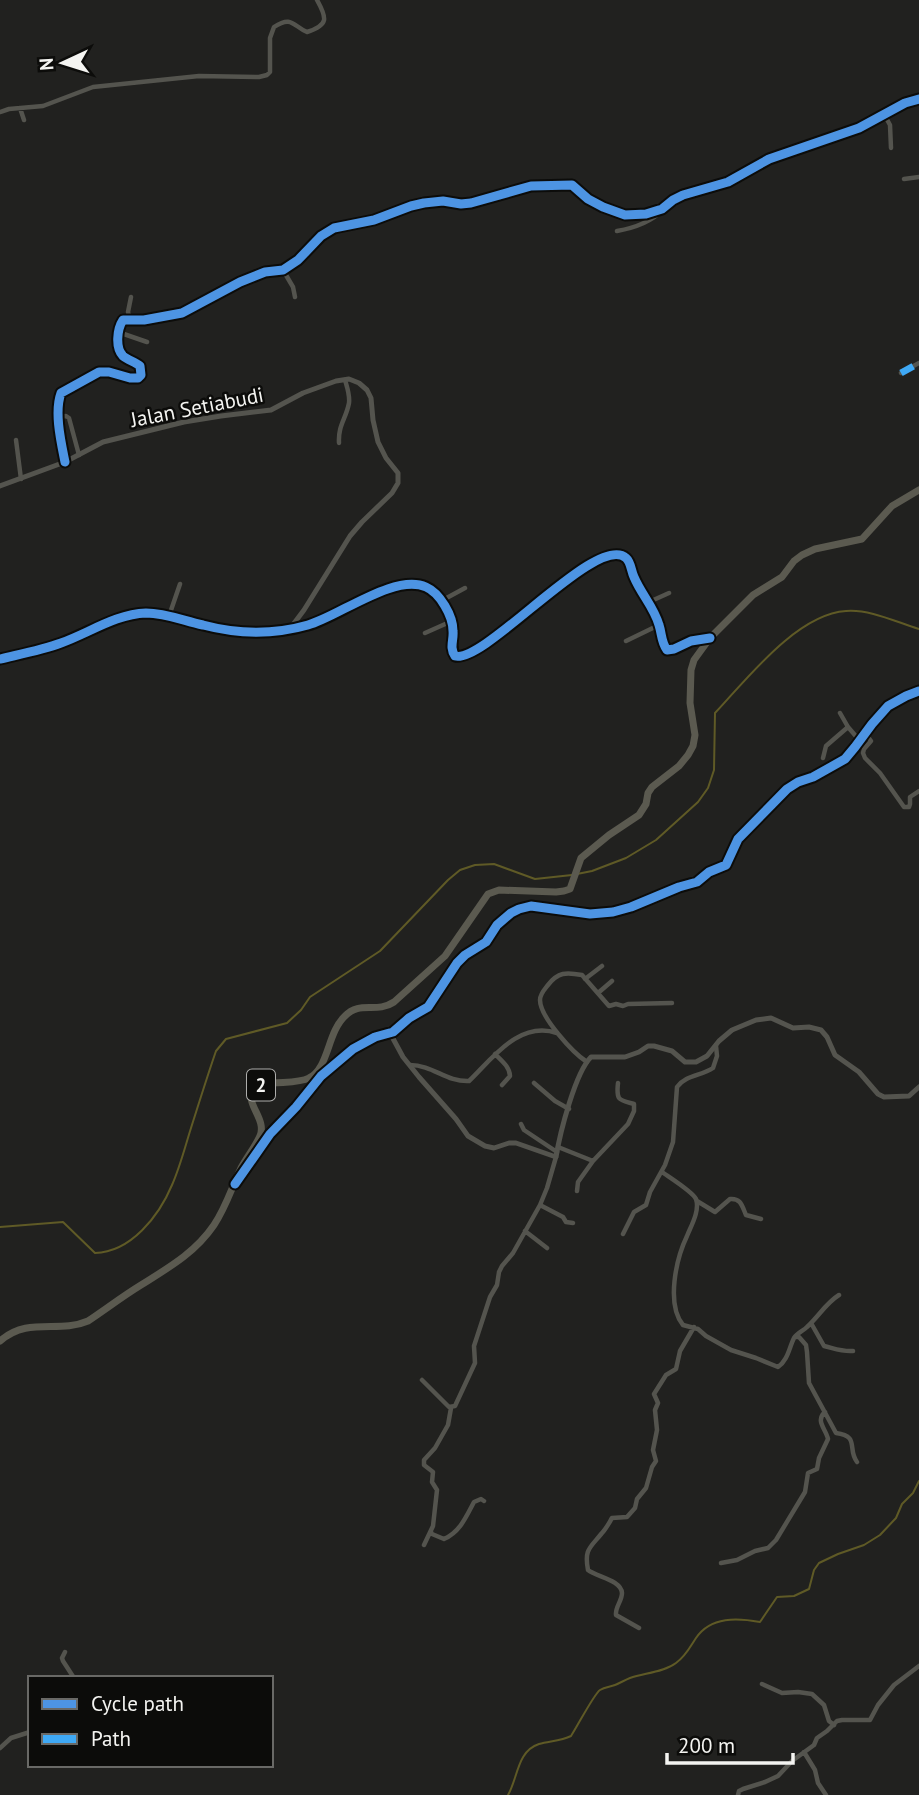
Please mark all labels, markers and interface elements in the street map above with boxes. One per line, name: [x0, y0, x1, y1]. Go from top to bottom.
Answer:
north arrow: [28, 28, 98, 98]
text: N: [34, 57, 58, 71]
street label: Jalan Setiabudi: [127, 381, 266, 433]
road number: 2: [247, 1070, 275, 1100]
legend: [28, 1676, 273, 1767]
text: Cycle path: [91, 1690, 184, 1717]
scale bar: [667, 1722, 793, 1766]
text: Path: [91, 1725, 131, 1752]
text: 200 m: [678, 1732, 735, 1759]

